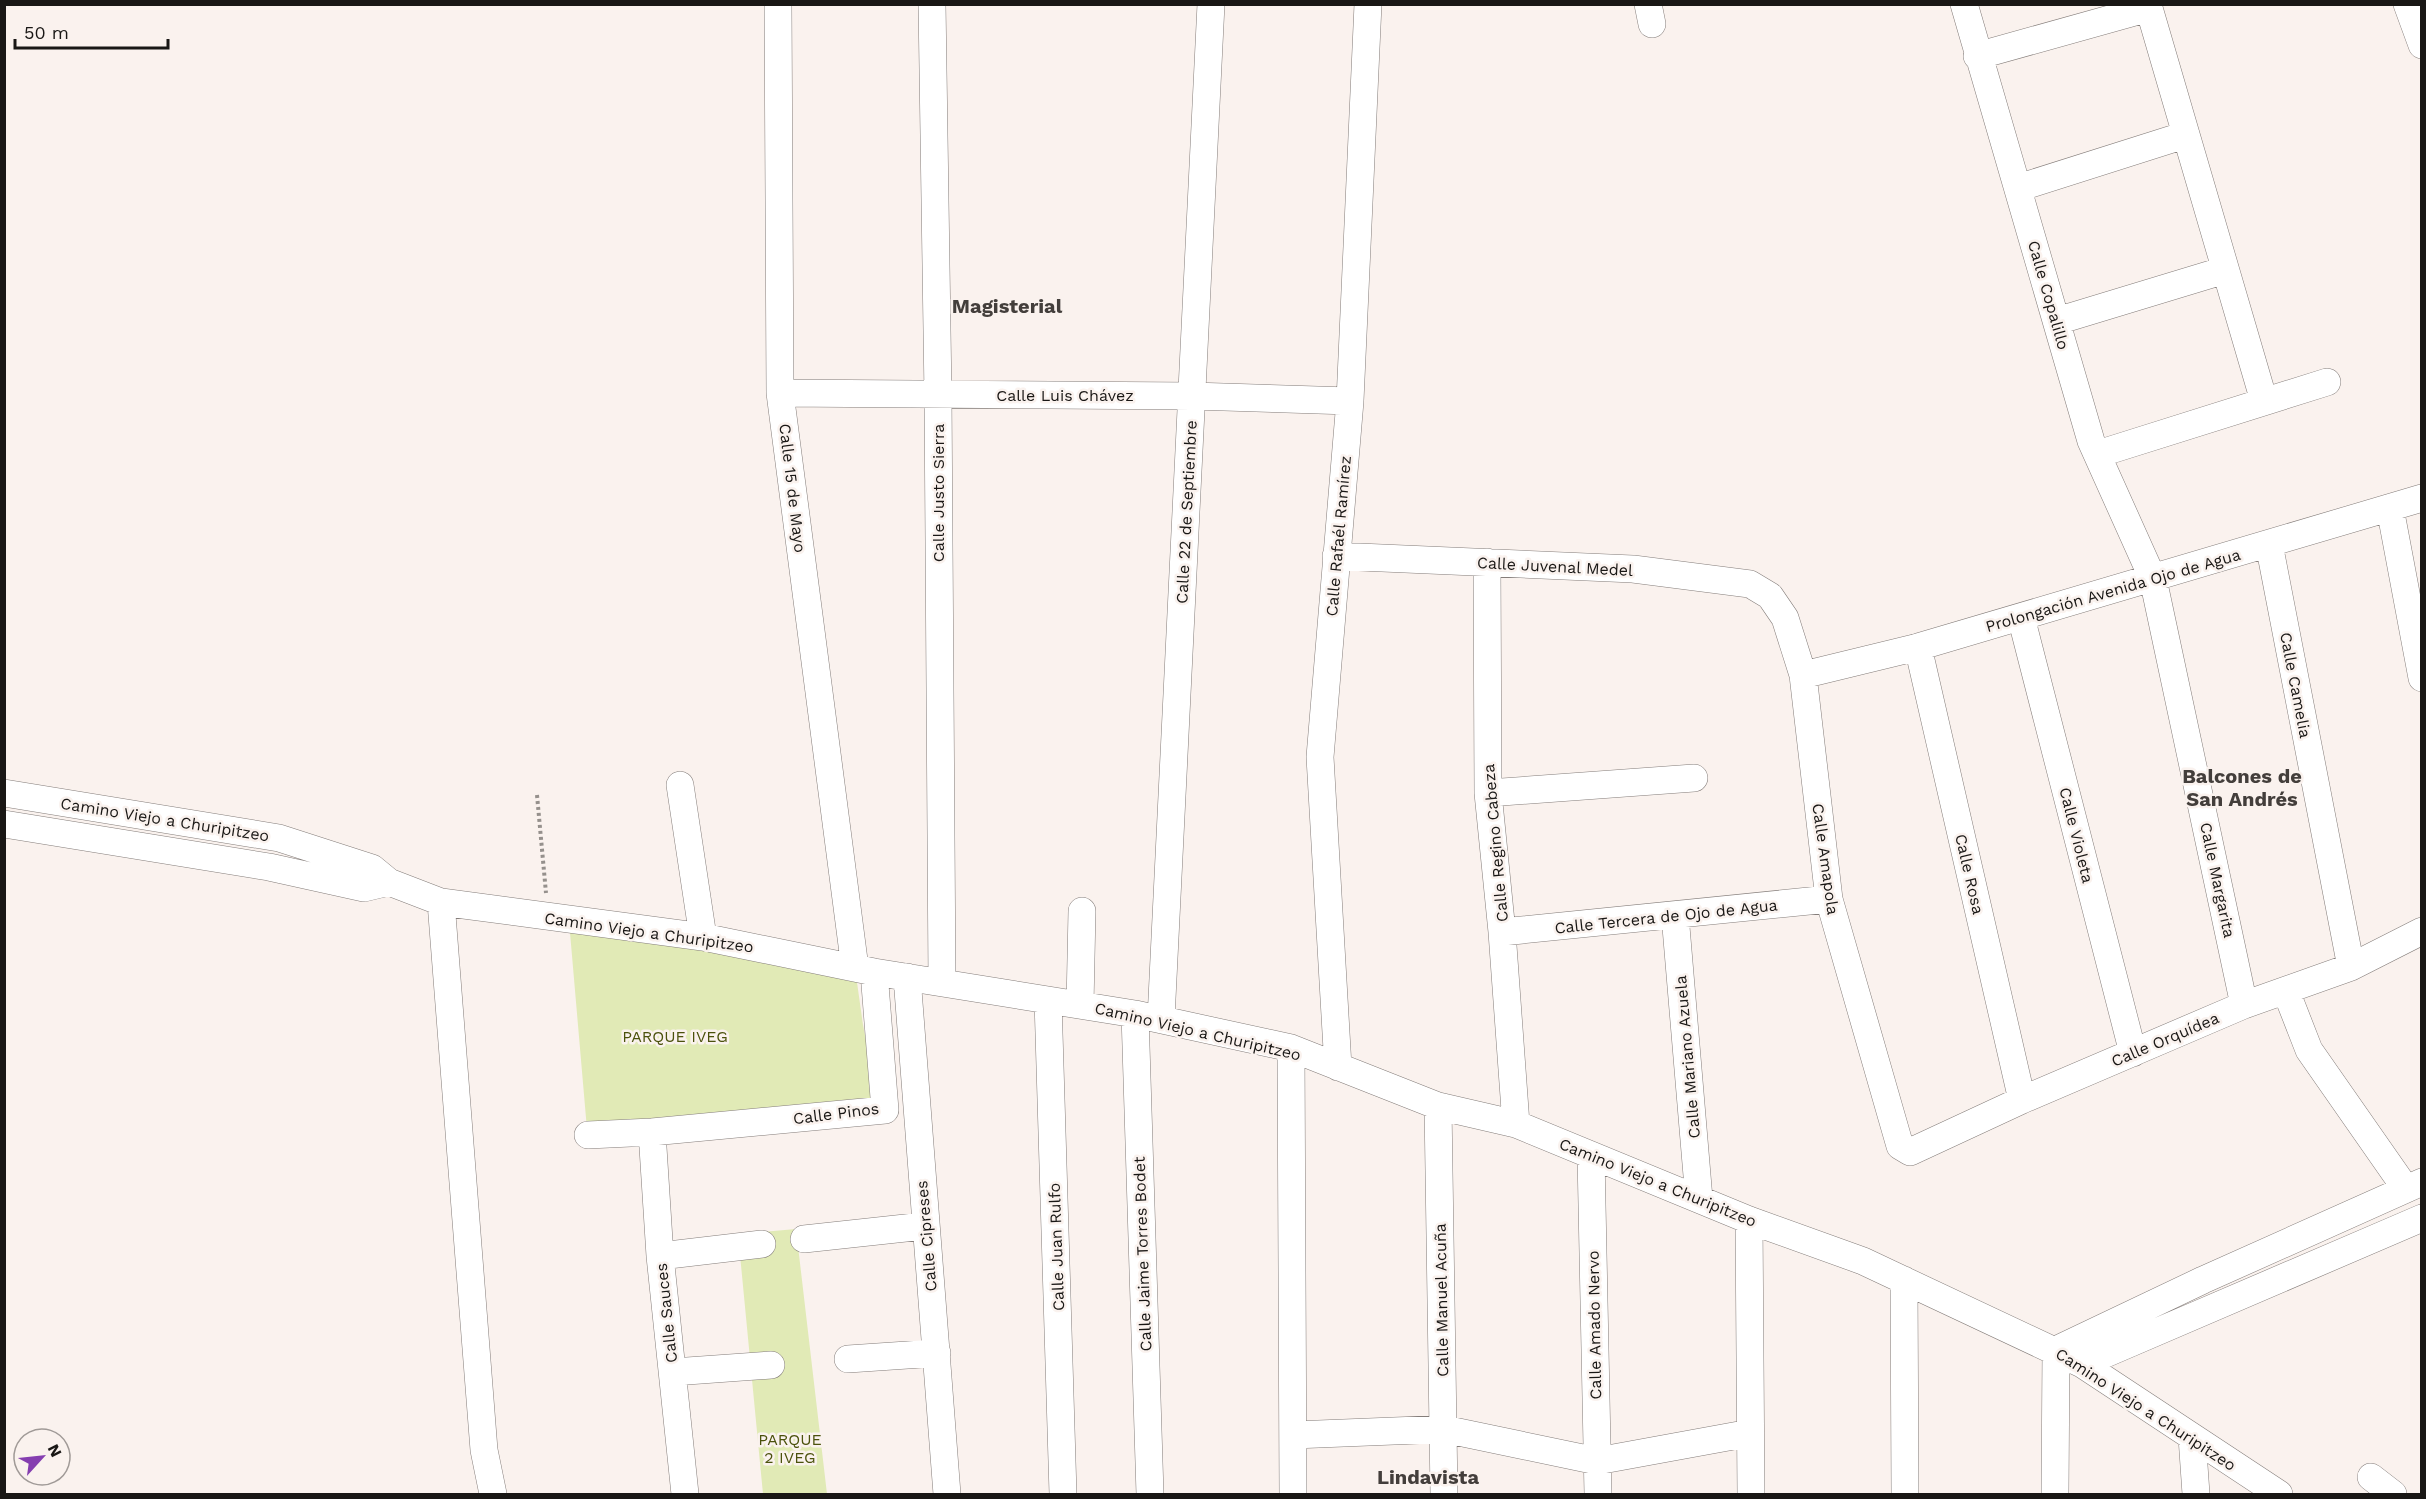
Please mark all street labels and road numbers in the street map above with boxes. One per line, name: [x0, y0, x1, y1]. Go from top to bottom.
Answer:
street label: Calle Copalillo: [2024, 238, 2073, 352]
street label: Calle Luis Chávez: [996, 386, 1134, 405]
street label: Calle 22 de Septiembre: [1172, 420, 1201, 604]
street label: Calle 15 de Mayo: [775, 422, 810, 554]
street label: Calle Justo Sierra: [929, 424, 948, 562]
street label: Calle Rafaél Ramírez: [1322, 455, 1355, 617]
street label: Prolongación Avenida Ojo de Agua: [1983, 545, 2243, 636]
street label: Calle Juvenal Medel: [1477, 553, 1634, 580]
street label: Calle Camelia: [2276, 631, 2315, 740]
street label: Calle Regino Cabeza: [1479, 763, 1512, 923]
street label: Calle Violeta: [2055, 785, 2098, 885]
street label: Camino Viejo a Churipitzeo: [59, 794, 271, 845]
street label: Calle Amapola: [1808, 802, 1843, 916]
street label: Calle Margarita: [2196, 821, 2239, 939]
street label: Calle Rosa: [1951, 832, 1988, 916]
street label: Calle Tercera de Ojo de Agua: [1554, 895, 1779, 938]
street label: Camino Viejo a Churipitzeo: [543, 908, 755, 957]
street label: Calle Mariano Azuela: [1671, 975, 1704, 1139]
street label: Camino Viejo a Churipitzeo: [1093, 998, 1303, 1064]
street label: Calle Orquídea: [2108, 1008, 2222, 1071]
street label: Calle Pinos: [792, 1099, 880, 1128]
street label: Camino Viejo a Churipitzeo: [1556, 1134, 1759, 1231]
street label: Calle Jaime Torres Bodet: [1130, 1156, 1155, 1352]
street label: Calle Cipreses: [912, 1180, 941, 1292]
street label: Calle Juan Rulfo: [1045, 1183, 1068, 1311]
street label: Calle Manuel Acuña: [1431, 1223, 1452, 1377]
street label: Calle Amado Nervo: [1584, 1250, 1605, 1400]
street label: Calle Sauces: [652, 1262, 681, 1364]
street label: Camino Viejo a Churipitzeo: [2052, 1344, 2239, 1475]

